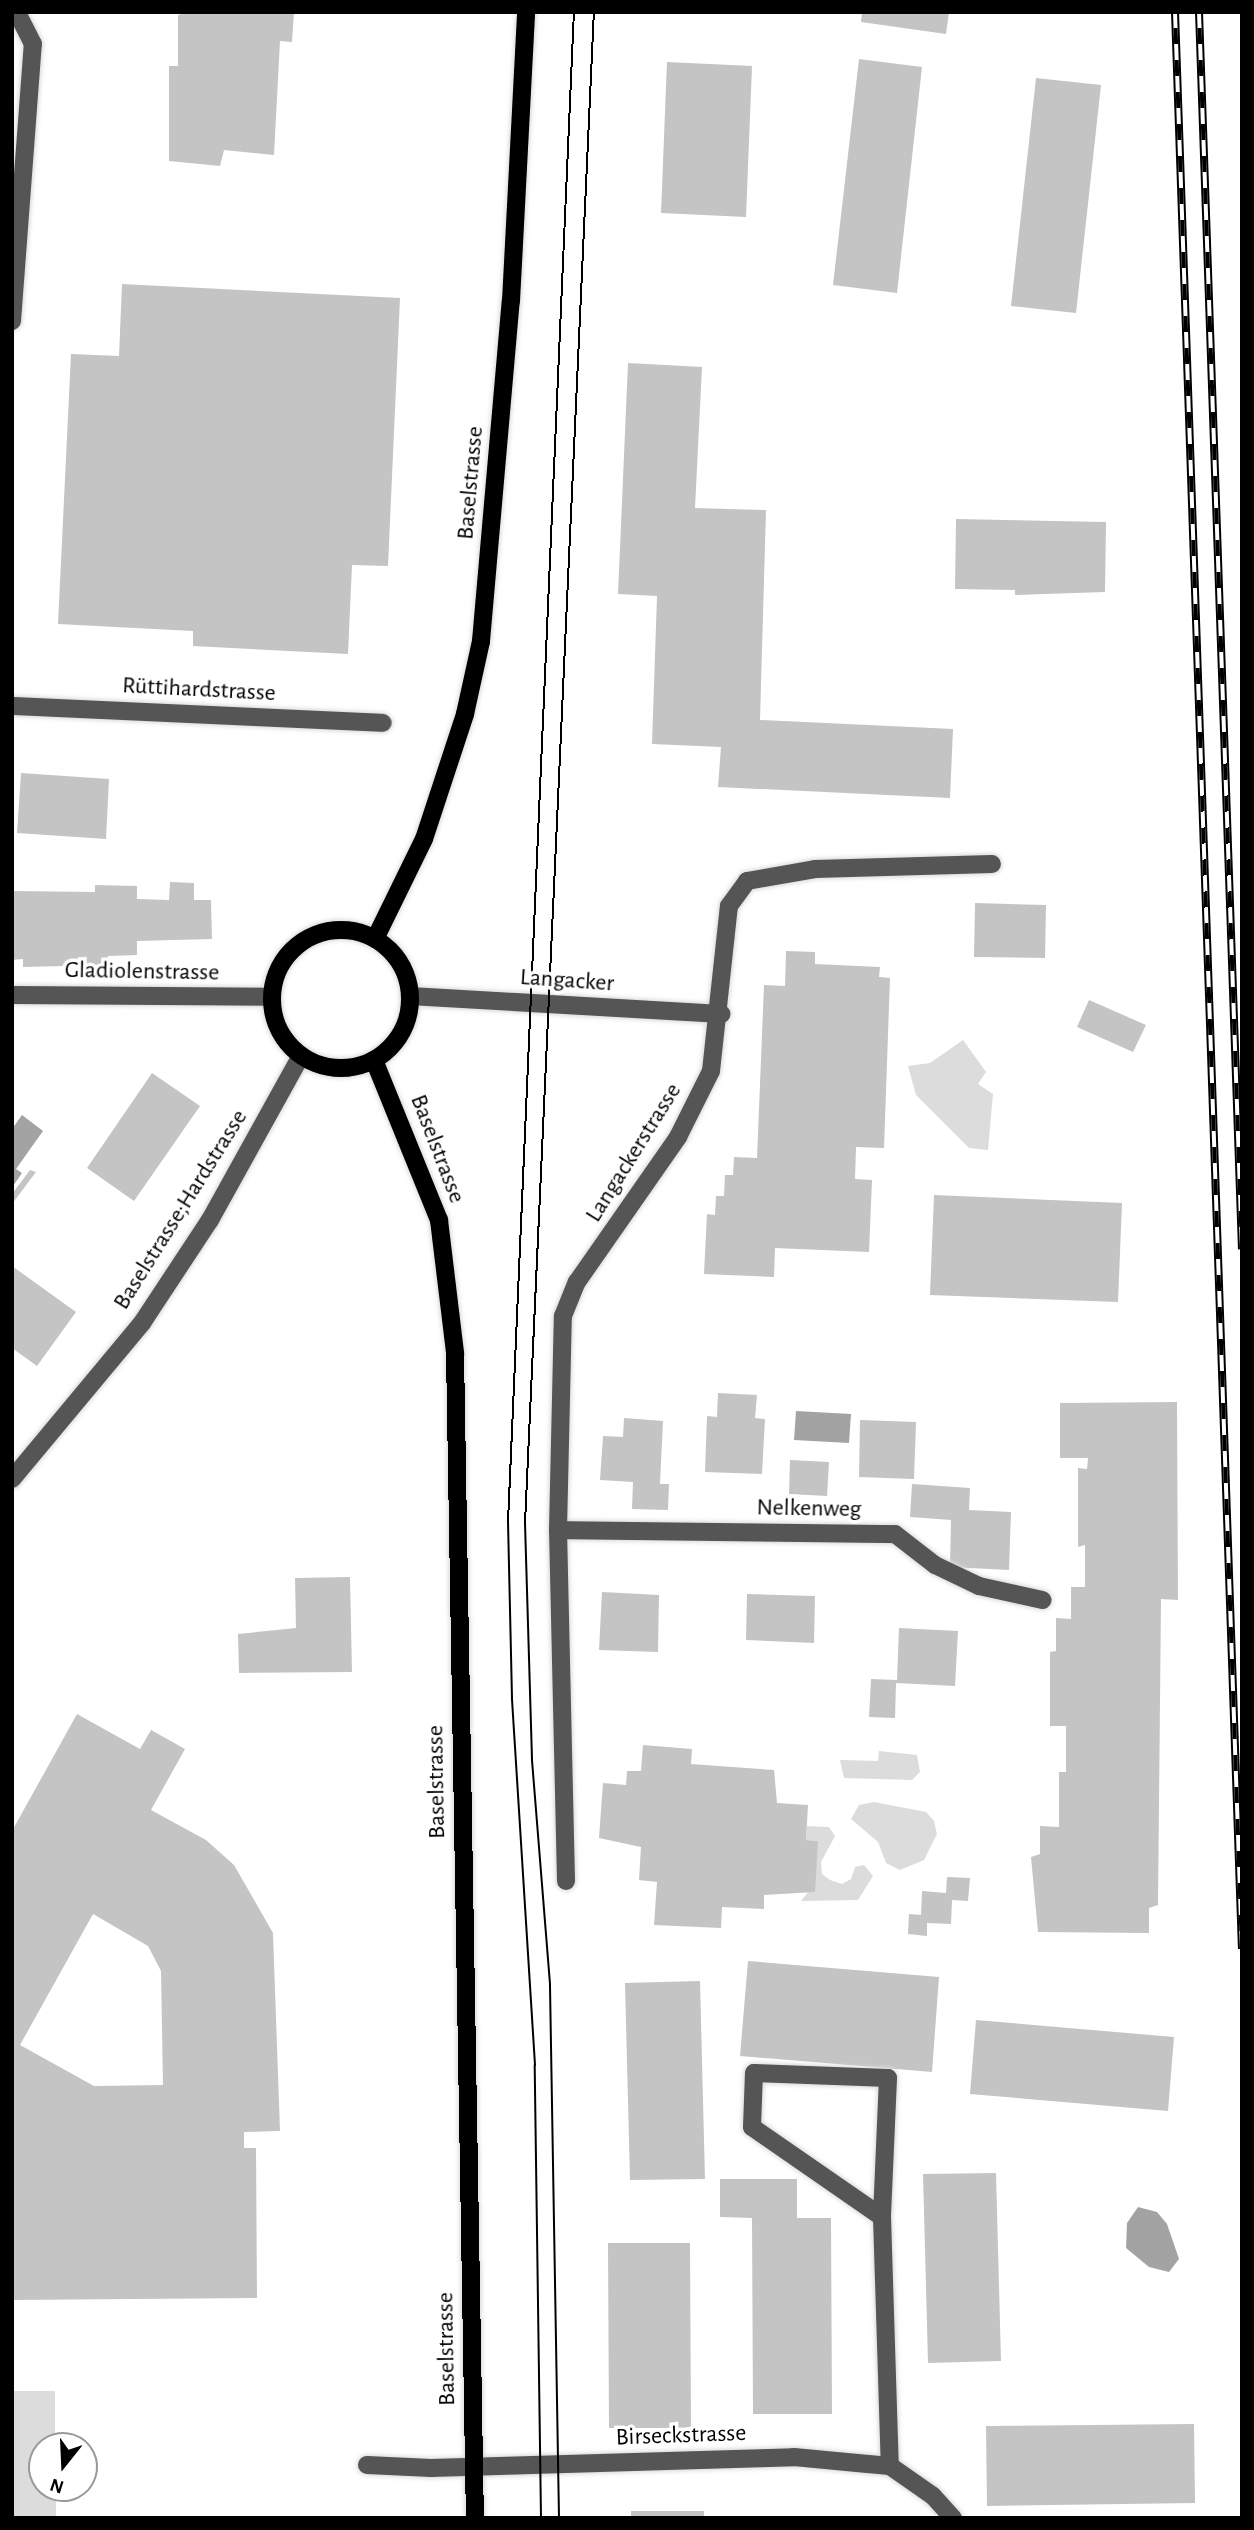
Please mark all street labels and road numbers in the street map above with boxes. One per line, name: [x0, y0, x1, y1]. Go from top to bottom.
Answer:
street label: Baselstrasse: [452, 425, 490, 541]
street label: Rüttihardstrasse: [122, 672, 276, 708]
street label: Gladiolenstrasse: [65, 956, 219, 988]
street label: Langacker: [519, 963, 615, 999]
street label: Langackerstrasse: [580, 1078, 688, 1228]
street label: Baselstrasse: [403, 1091, 471, 1207]
street label: Baselstrasse;Hardstrasse: [108, 1105, 254, 1315]
street label: Nelkenweg: [756, 1494, 862, 1524]
street label: Baselstrasse: [422, 1725, 452, 1839]
street label: Baselstrasse: [432, 2292, 462, 2406]
street label: Birseckstrasse: [615, 2419, 747, 2453]

